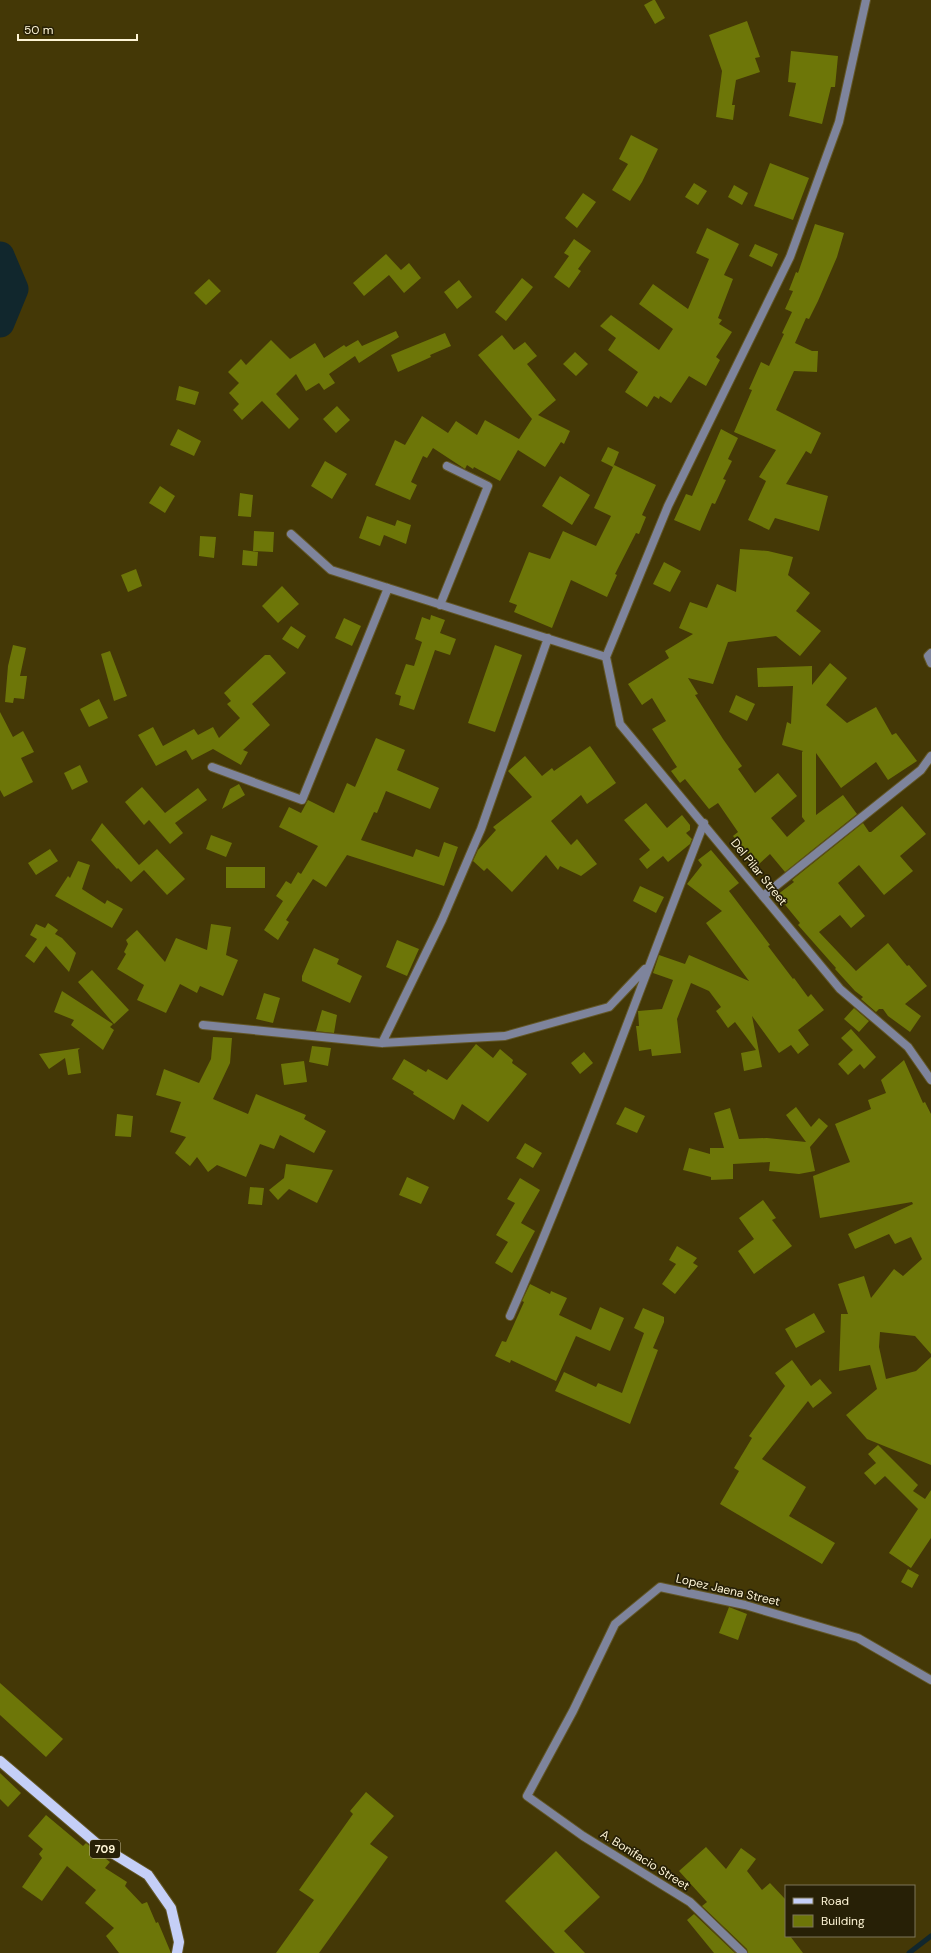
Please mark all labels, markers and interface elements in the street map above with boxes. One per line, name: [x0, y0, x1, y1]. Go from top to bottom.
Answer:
scale bar: [18, 16, 137, 42]
text: 50 m: [24, 22, 53, 38]
street label: Del Pilar Street: [727, 835, 791, 909]
street label: Lopez Jaena Street: [674, 1570, 782, 1610]
street label: A. Bonifacio Street: [597, 1826, 693, 1894]
road number: 709: [90, 1840, 120, 1858]
legend: [785, 1885, 915, 1937]
text: Road: [821, 1893, 849, 1909]
text: Building: [821, 1913, 865, 1929]

